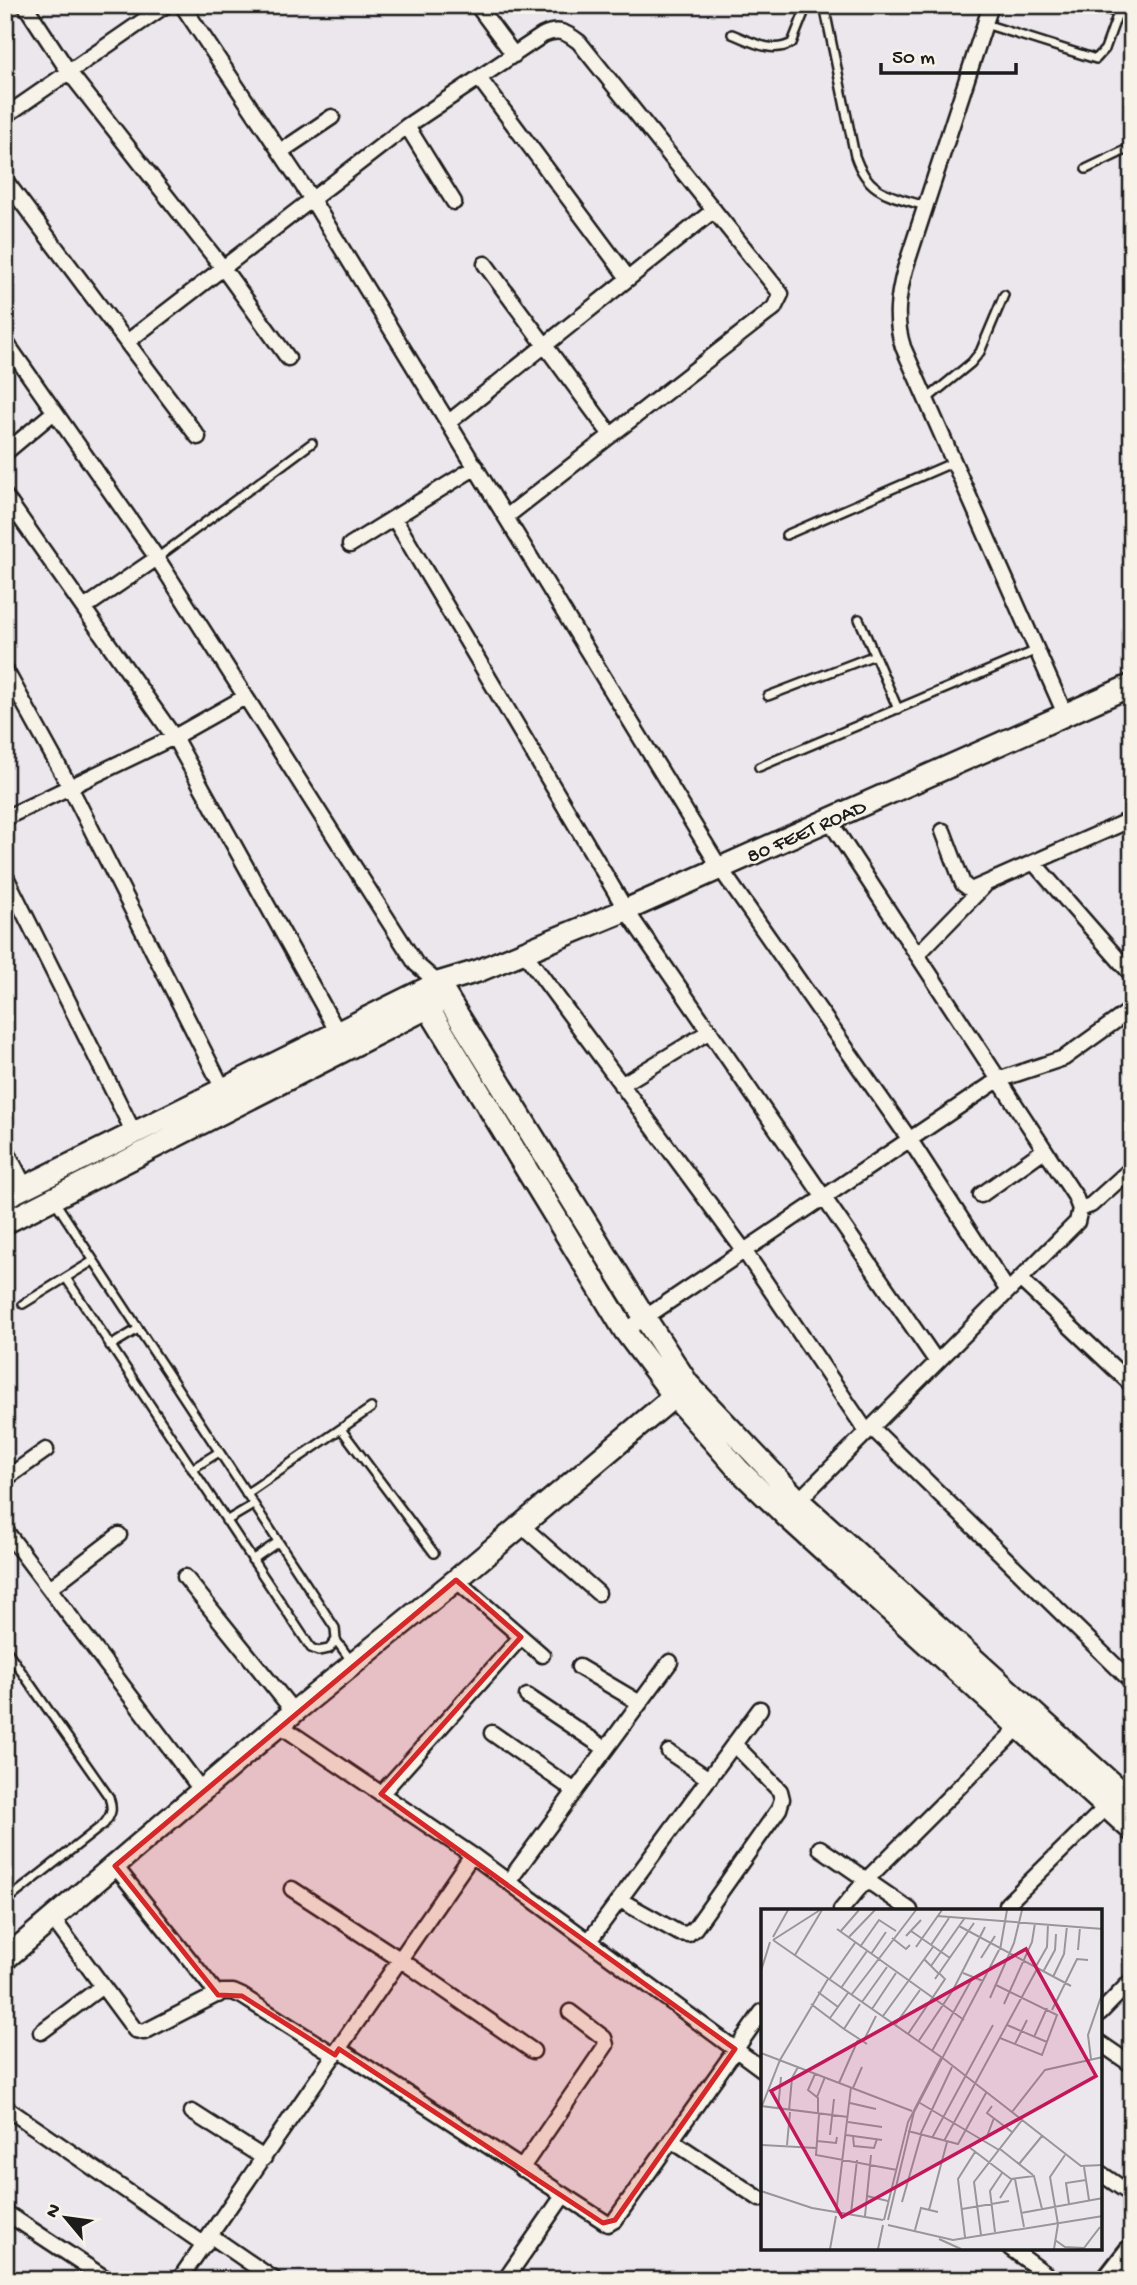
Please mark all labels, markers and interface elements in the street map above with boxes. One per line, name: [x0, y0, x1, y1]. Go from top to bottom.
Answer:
scale bar: [881, 32, 1016, 76]
text: 50 m: [892, 47, 935, 72]
street label: 80 FEET ROAD: [744, 796, 871, 871]
inset map: [761, 1909, 1102, 2250]
north arrow: [32, 2184, 102, 2254]
text: N: [41, 2200, 67, 2222]

